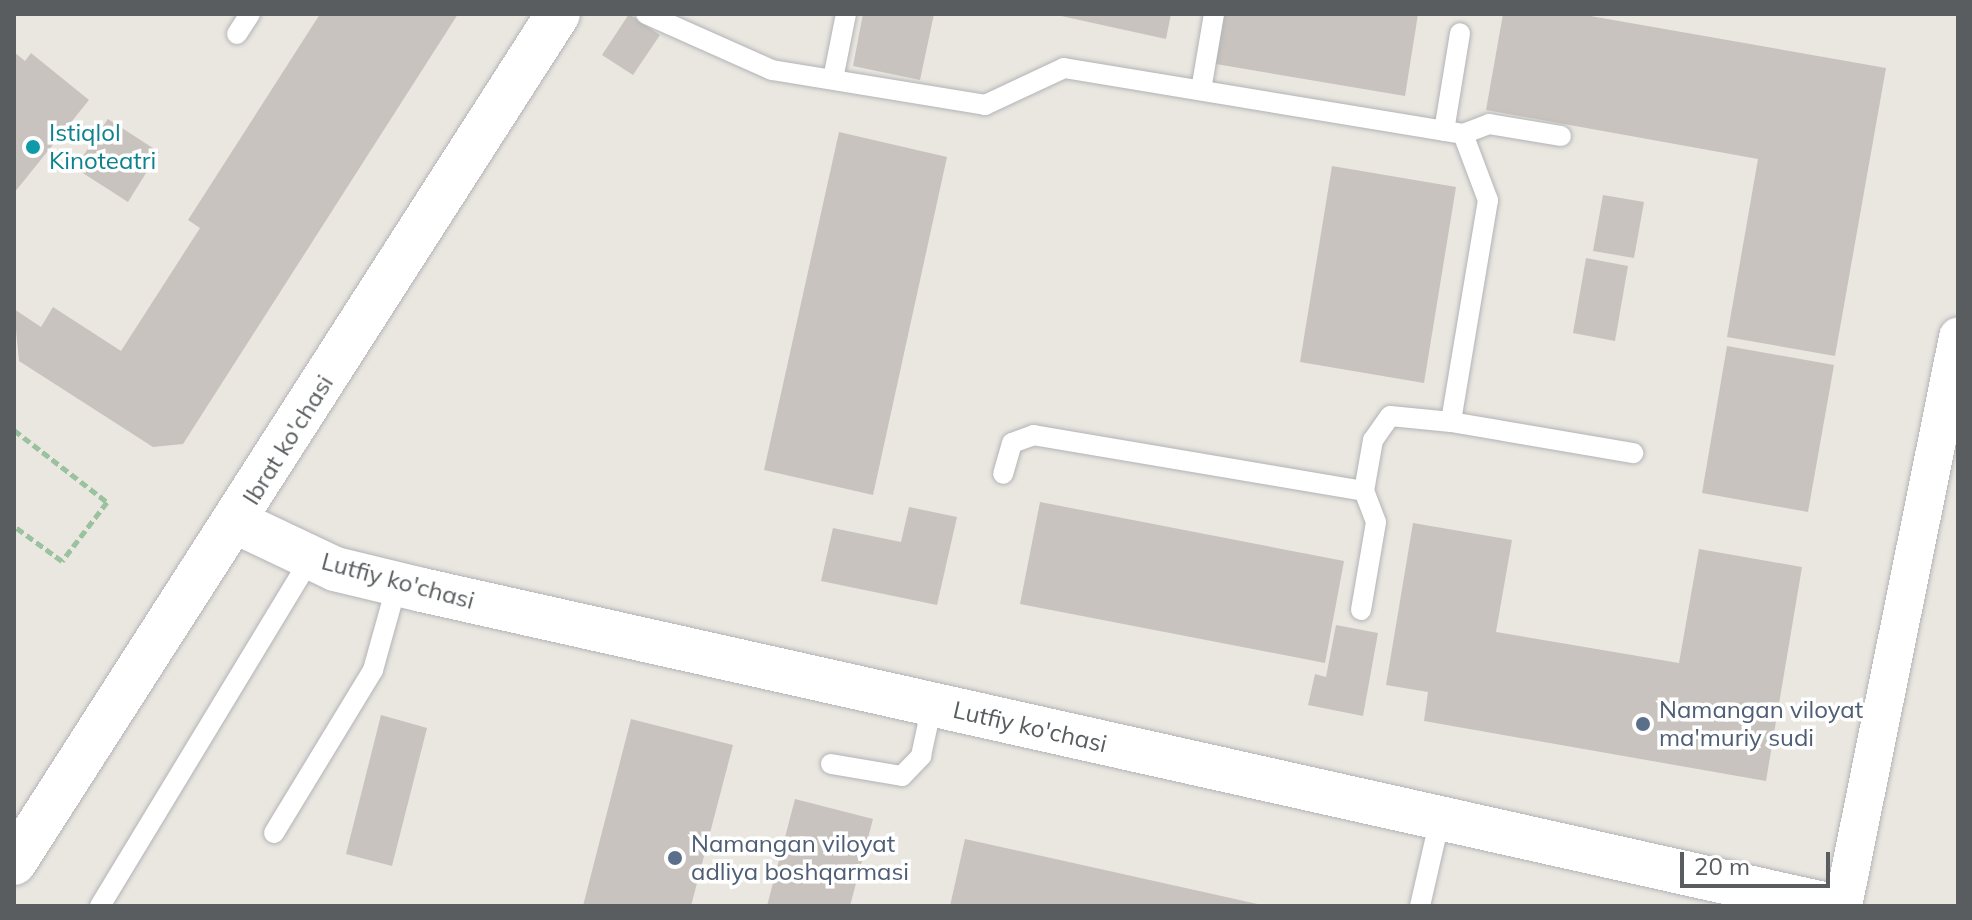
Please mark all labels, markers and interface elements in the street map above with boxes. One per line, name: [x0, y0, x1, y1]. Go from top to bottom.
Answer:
place label: Istiqlol Kinoteatri: [49, 119, 156, 175]
marker: Istiqlol Kinoteatri: [24, 138, 42, 156]
street label: Ibrat ko'chasi: [237, 370, 339, 510]
street label: Lutfiy ko'chasi: [318, 547, 478, 615]
street label: Lutfiy ko'chasi: [950, 695, 1110, 759]
place label: Namangan viloyat ma'muriy sudi: [1659, 696, 1863, 752]
marker: Namangan viloyat ma'muriy sudi: [1634, 715, 1652, 733]
place label: Namangan viloyat adliya boshqarmasi: [691, 830, 909, 886]
scale bar: [1684, 836, 1834, 886]
marker: Namangan viloyat adliya boshqarmasi: [666, 849, 684, 867]
text: 20 m: [1694, 851, 1750, 881]

